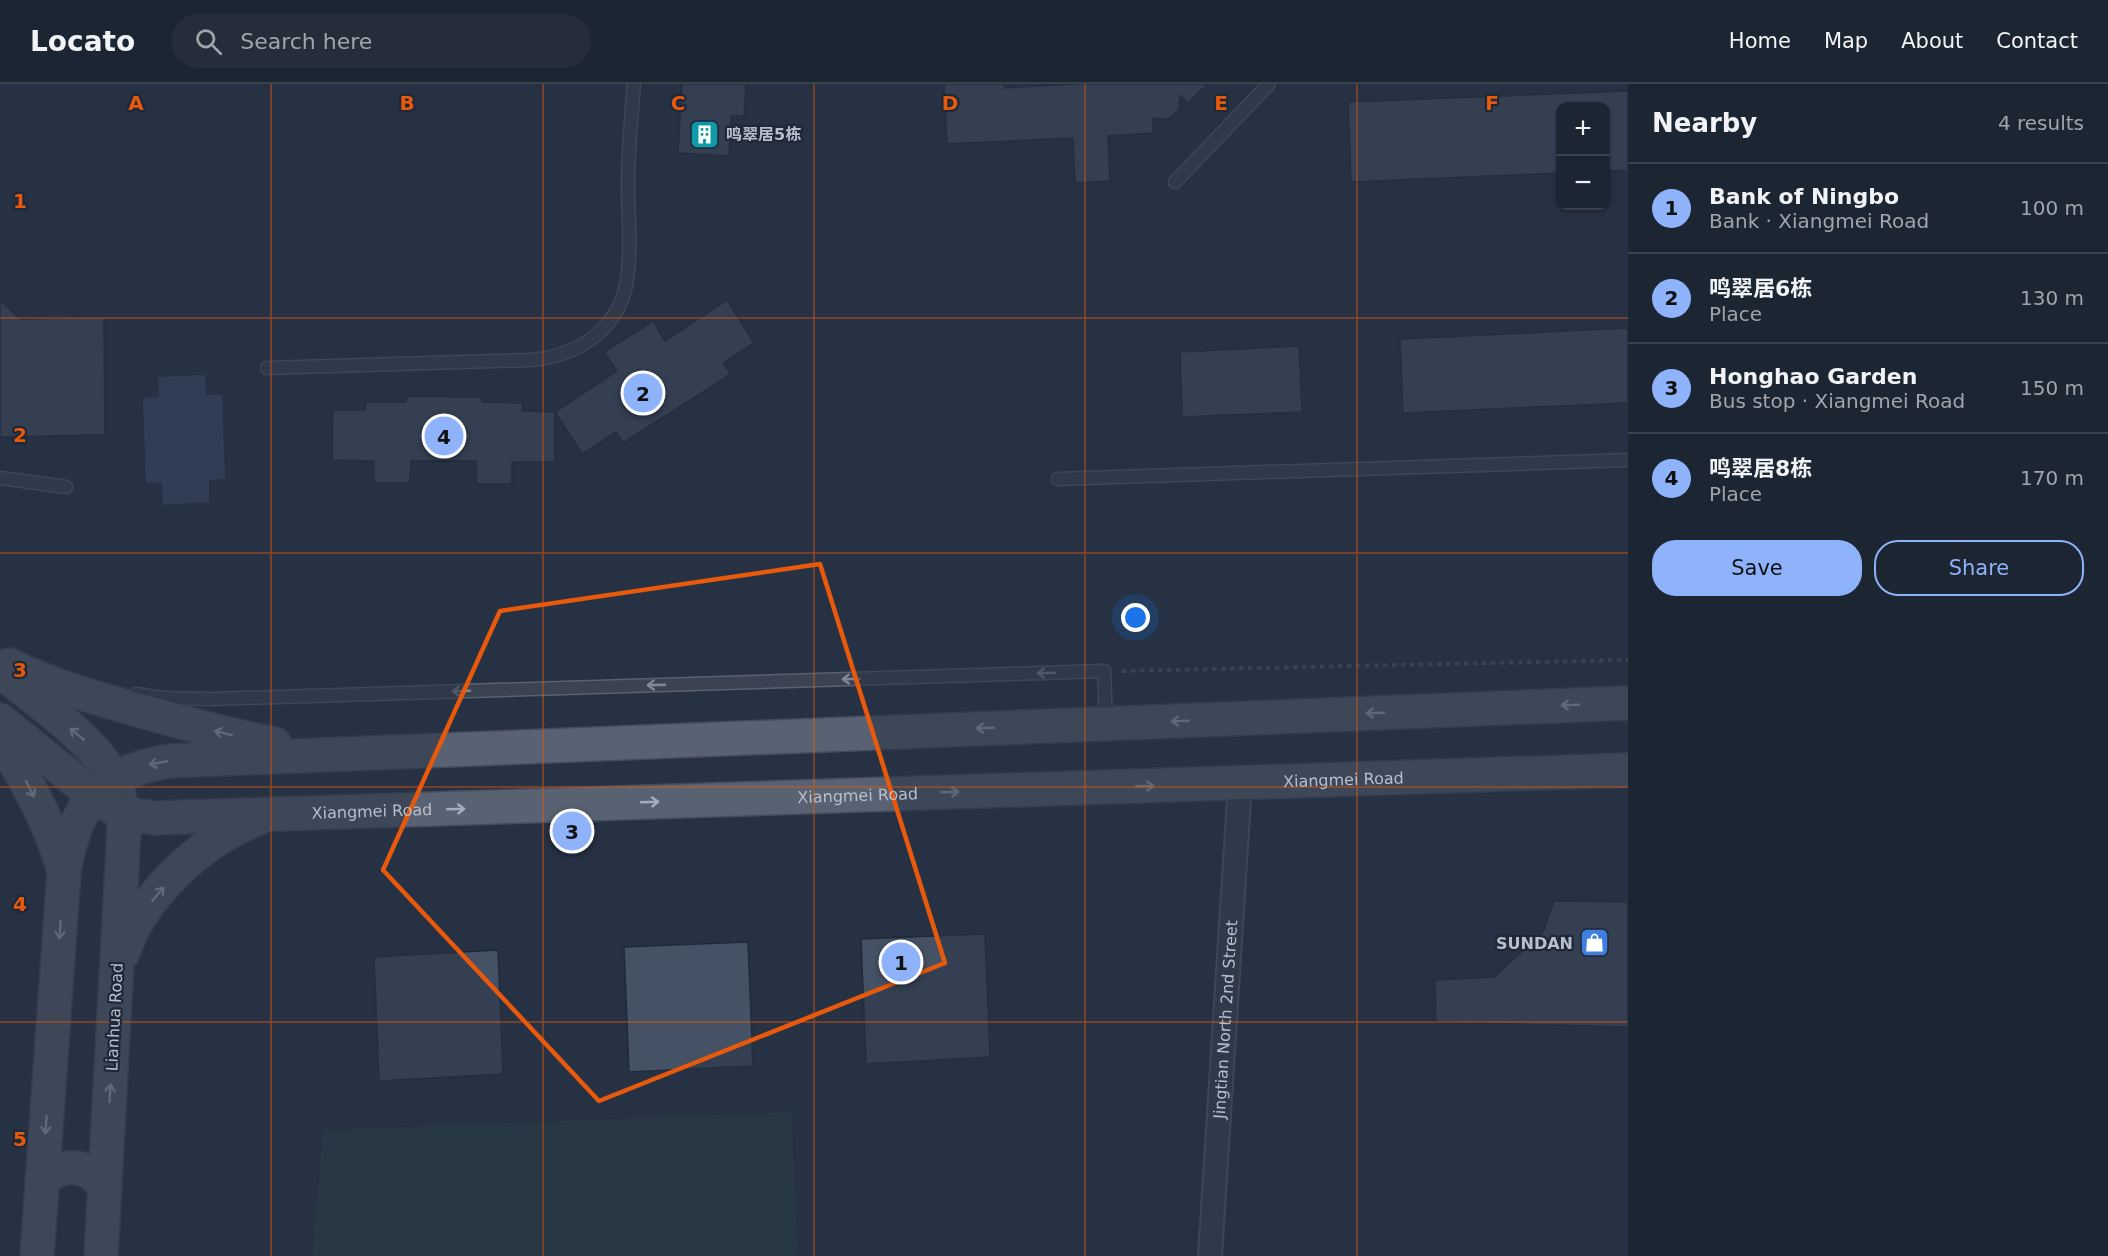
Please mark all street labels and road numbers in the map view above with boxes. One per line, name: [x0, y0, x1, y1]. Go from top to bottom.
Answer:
street label: Xiangmei Road: [1283, 768, 1404, 791]
street label: Xiangmei Road: [797, 784, 918, 807]
street label: Xiangmei Road: [311, 800, 433, 823]
street label: Jingtian North 2nd Street: [1210, 919, 1241, 1121]
street label: Lianhua Road: [102, 962, 127, 1072]

